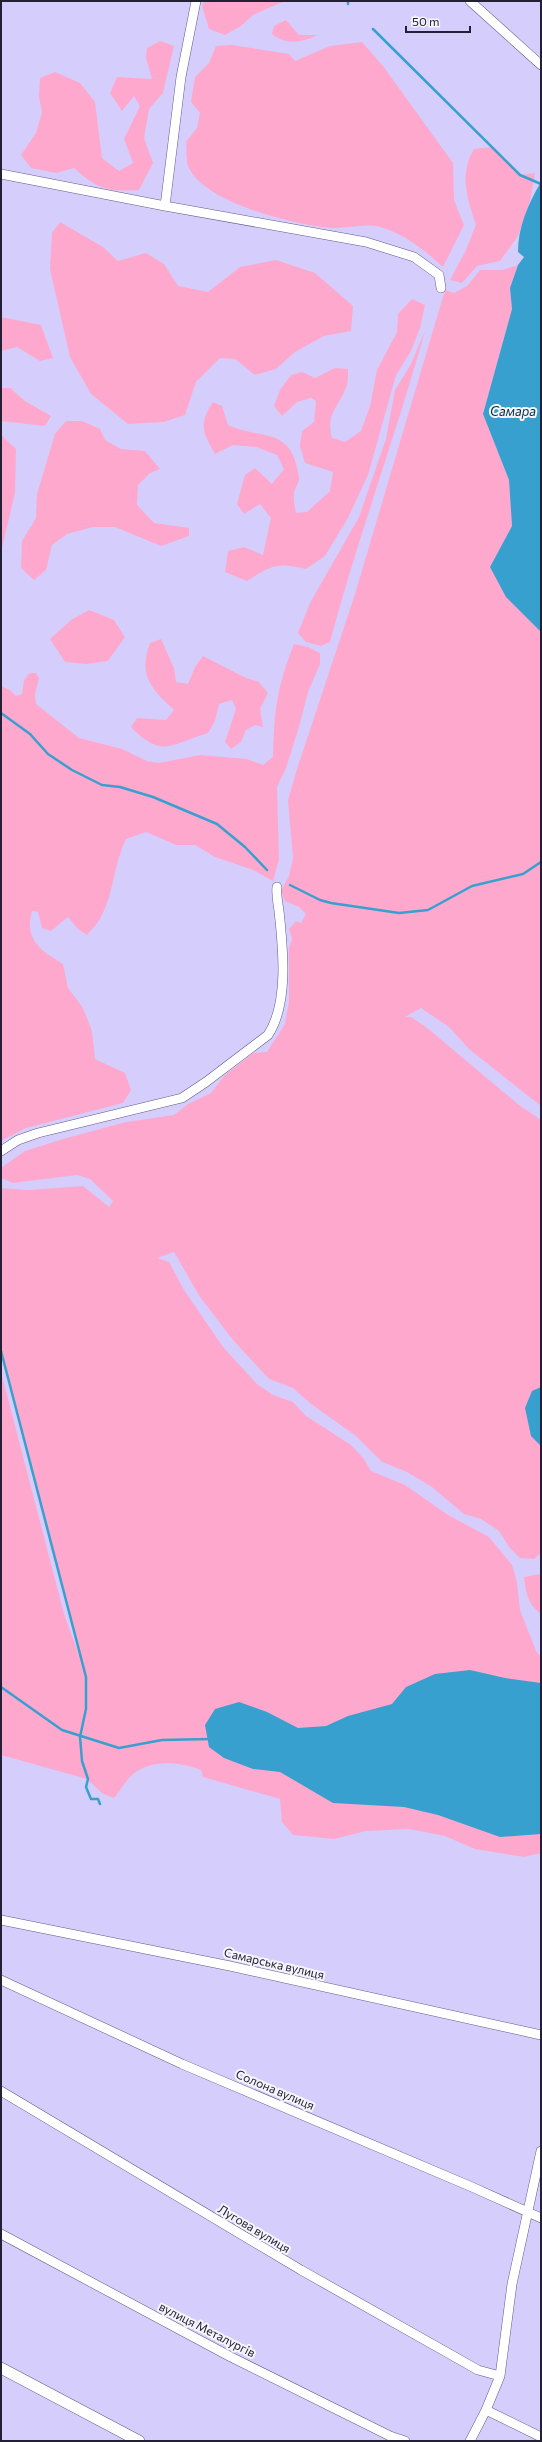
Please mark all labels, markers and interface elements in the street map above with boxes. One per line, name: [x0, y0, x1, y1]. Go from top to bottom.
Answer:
scale bar: [406, 8, 470, 34]
text: 50 m: [412, 14, 440, 28]
water label: Самара: [490, 403, 536, 419]
street label: Самарська вулиця: [223, 1945, 326, 1981]
street label: Солона вулиця: [234, 2066, 317, 2112]
street label: Лугова вулиця: [216, 2201, 293, 2255]
street label: вулиця Металургів: [157, 2299, 258, 2359]

